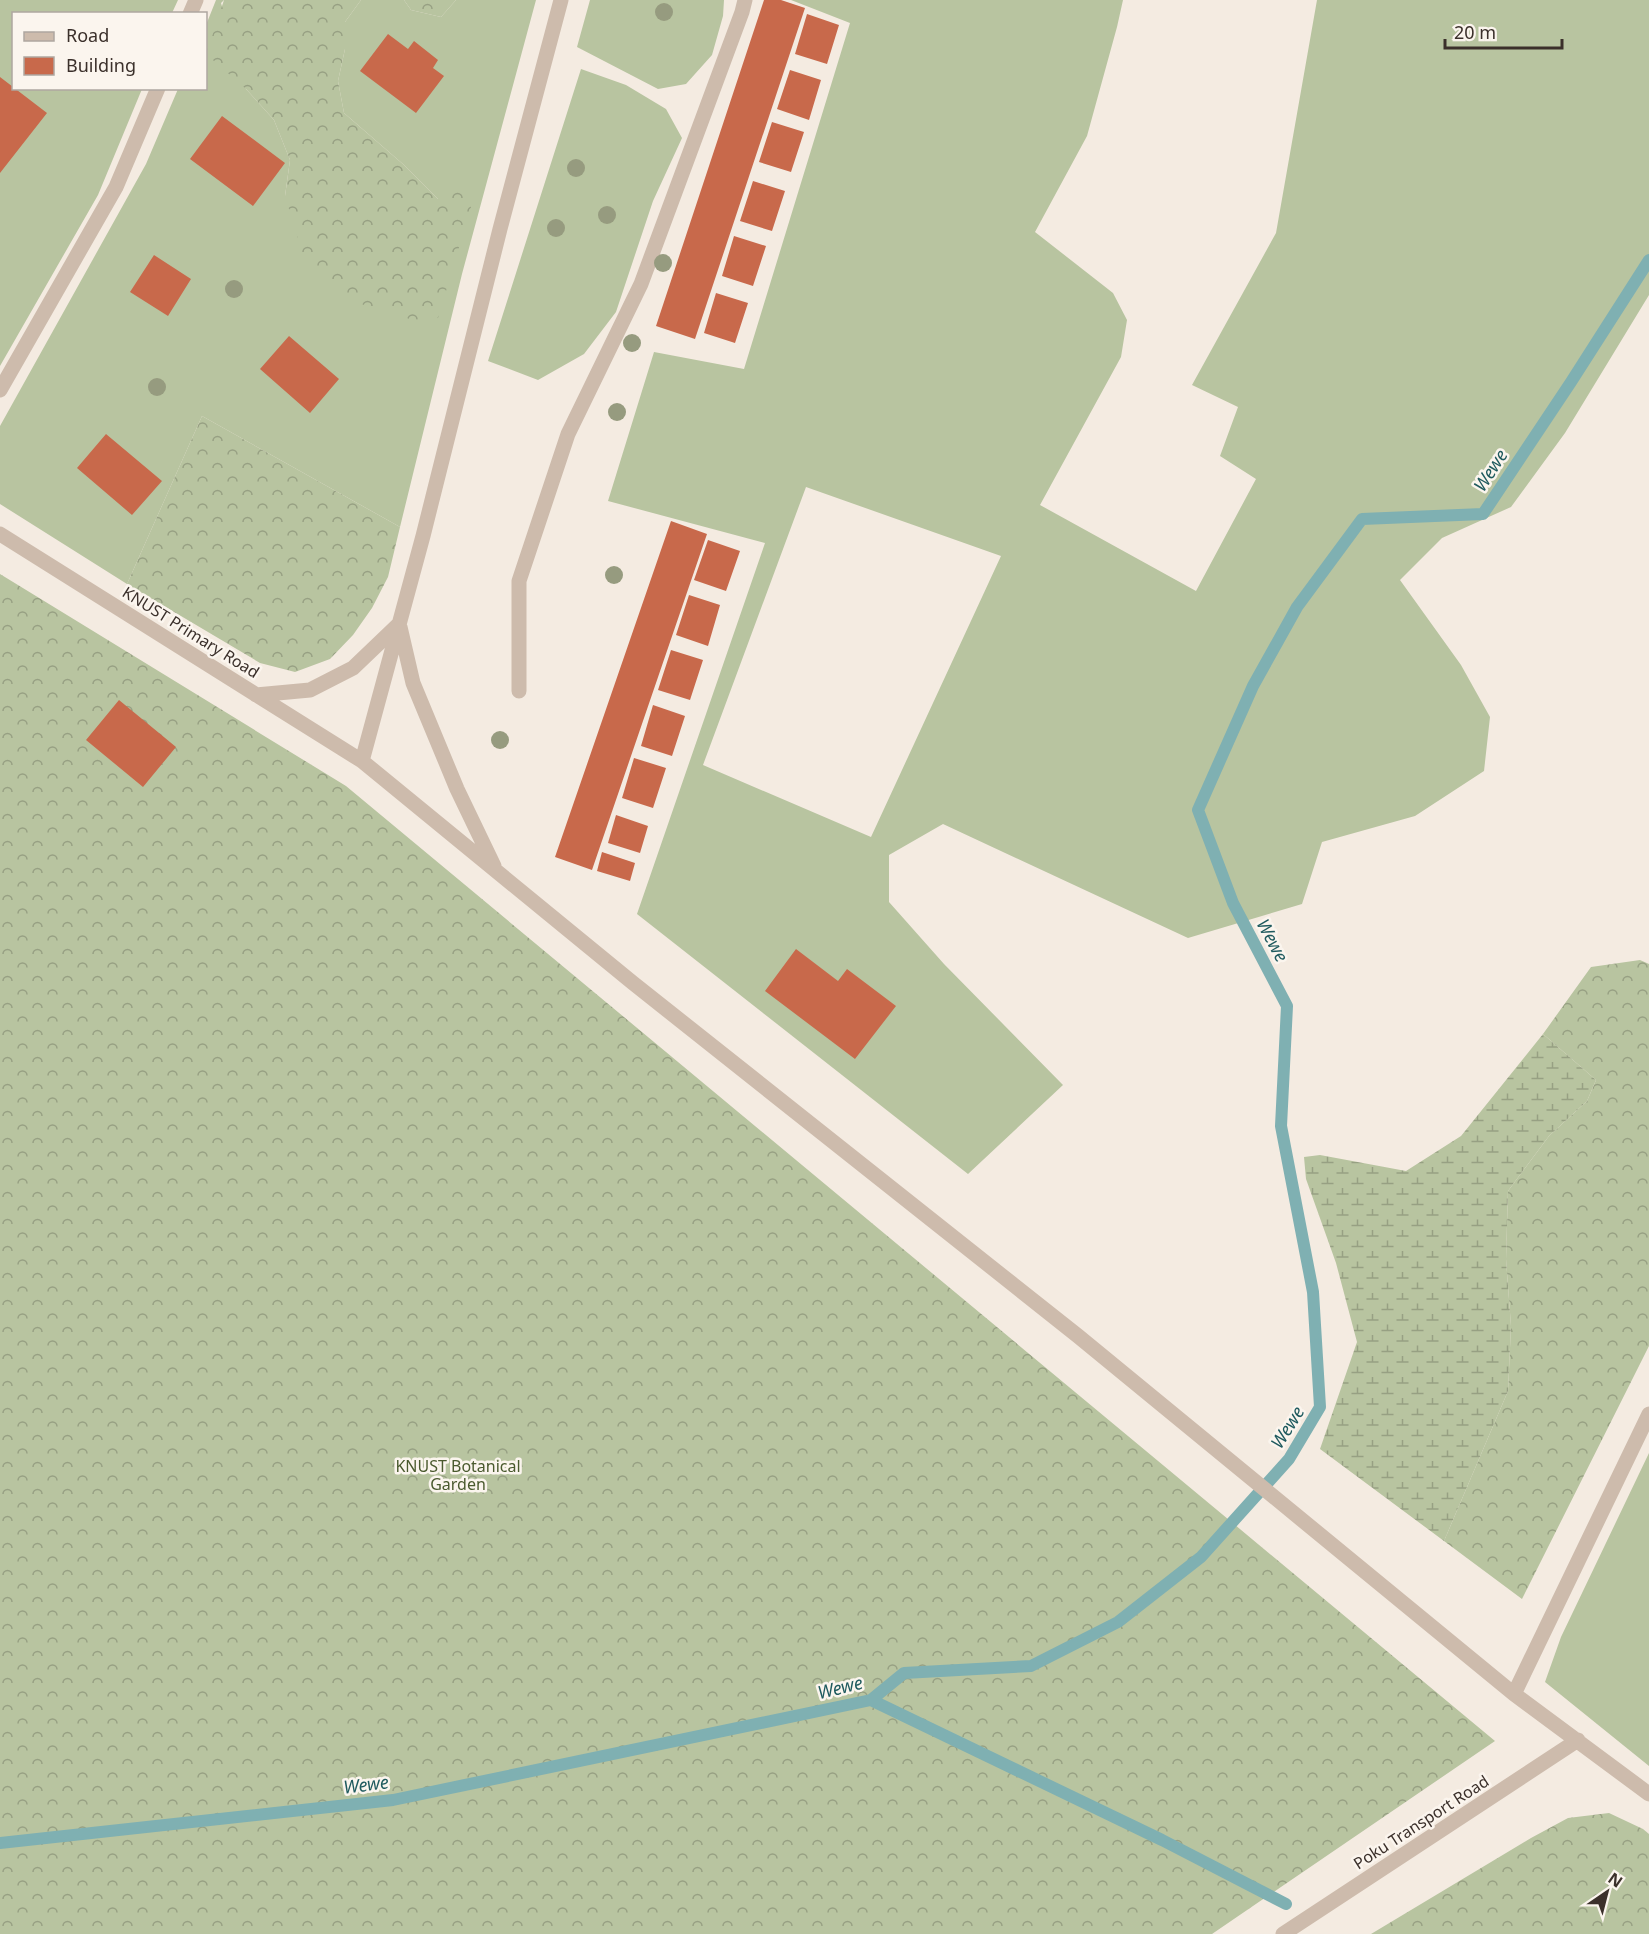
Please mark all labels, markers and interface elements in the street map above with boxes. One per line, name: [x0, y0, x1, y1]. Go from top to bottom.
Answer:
legend: [12, 12, 207, 90]
scale bar: [1445, 12, 1562, 50]
text: 20 m: [1454, 20, 1496, 44]
text: Road: [66, 23, 109, 47]
text: Building: [66, 53, 136, 77]
water label: Wewe: [1467, 444, 1513, 496]
street label: KNUST Primary Road: [118, 581, 264, 683]
water label: Wewe: [1252, 914, 1294, 966]
water label: Wewe: [1265, 1401, 1309, 1453]
park label: KNUST Botanical Garden: [395, 1455, 521, 1495]
water label: Wewe: [815, 1670, 865, 1704]
water label: Wewe: [342, 1769, 390, 1799]
street label: Poku Transport Road: [1349, 1770, 1493, 1874]
north arrow: [1577, 1862, 1637, 1922]
text: N: [1604, 1867, 1627, 1892]

